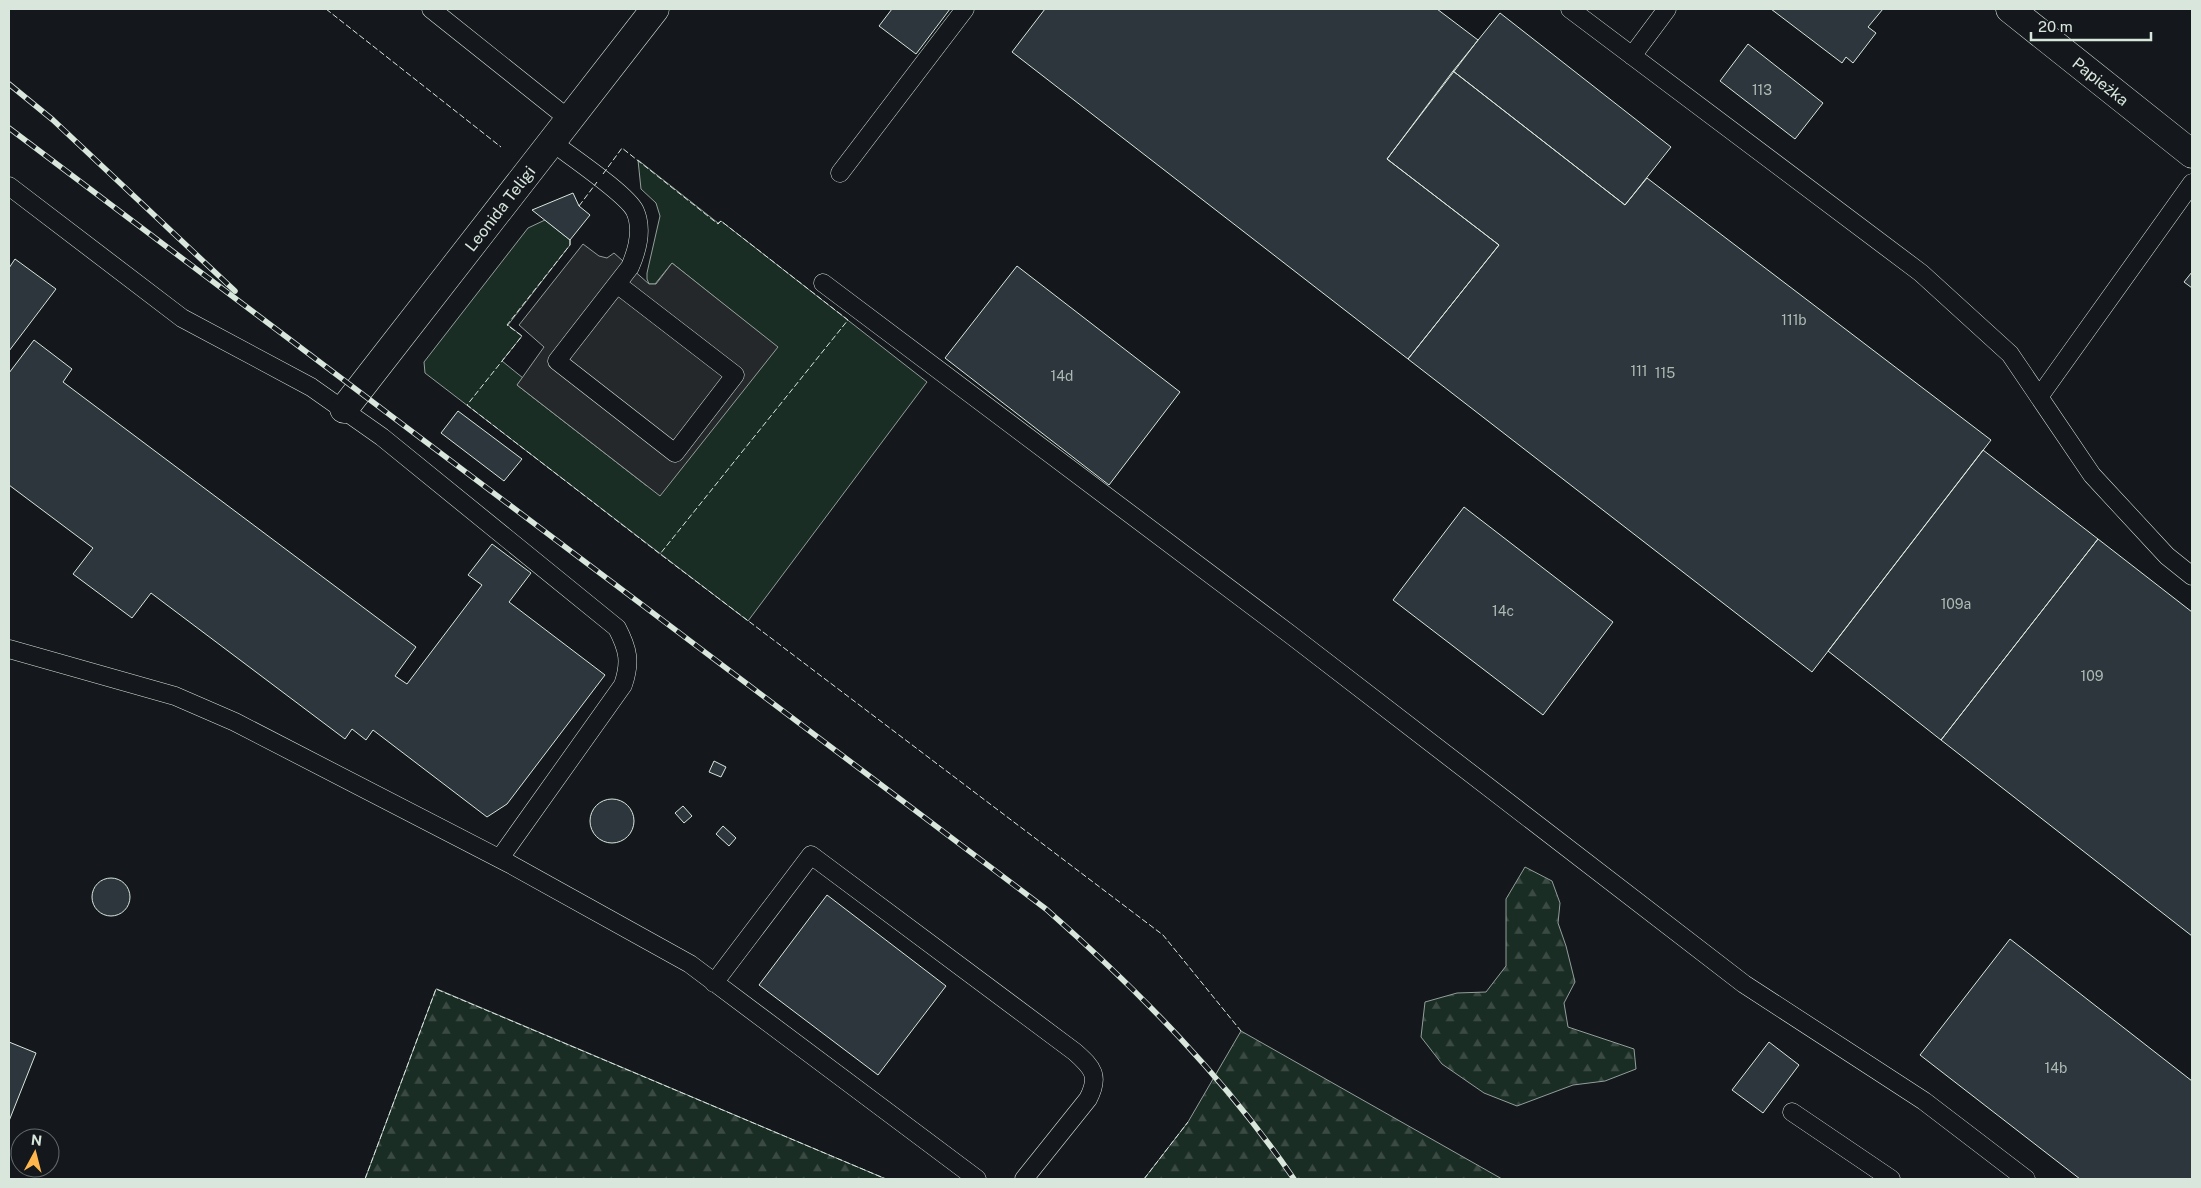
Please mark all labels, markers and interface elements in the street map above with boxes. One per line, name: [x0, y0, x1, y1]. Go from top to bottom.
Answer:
scale bar: [2031, 10, 2151, 42]
text: 20 m: [2038, 18, 2073, 35]
street label: Papieżka: [2069, 53, 2133, 109]
house number: 113: [1752, 82, 1772, 98]
street label: Leonida Teligi: [461, 162, 539, 255]
house number: 111b: [1781, 312, 1807, 328]
house number: 111: [1630, 363, 1648, 379]
house number: 115: [1655, 365, 1675, 381]
house number: 14d: [1051, 368, 1073, 384]
house number: 109a: [1941, 596, 1971, 612]
house number: 14c: [1492, 603, 1514, 619]
house number: 109: [2081, 668, 2104, 684]
house number: 14b: [2045, 1060, 2067, 1076]
north arrow: [10, 1128, 60, 1178]
text: N: [30, 1131, 43, 1149]

